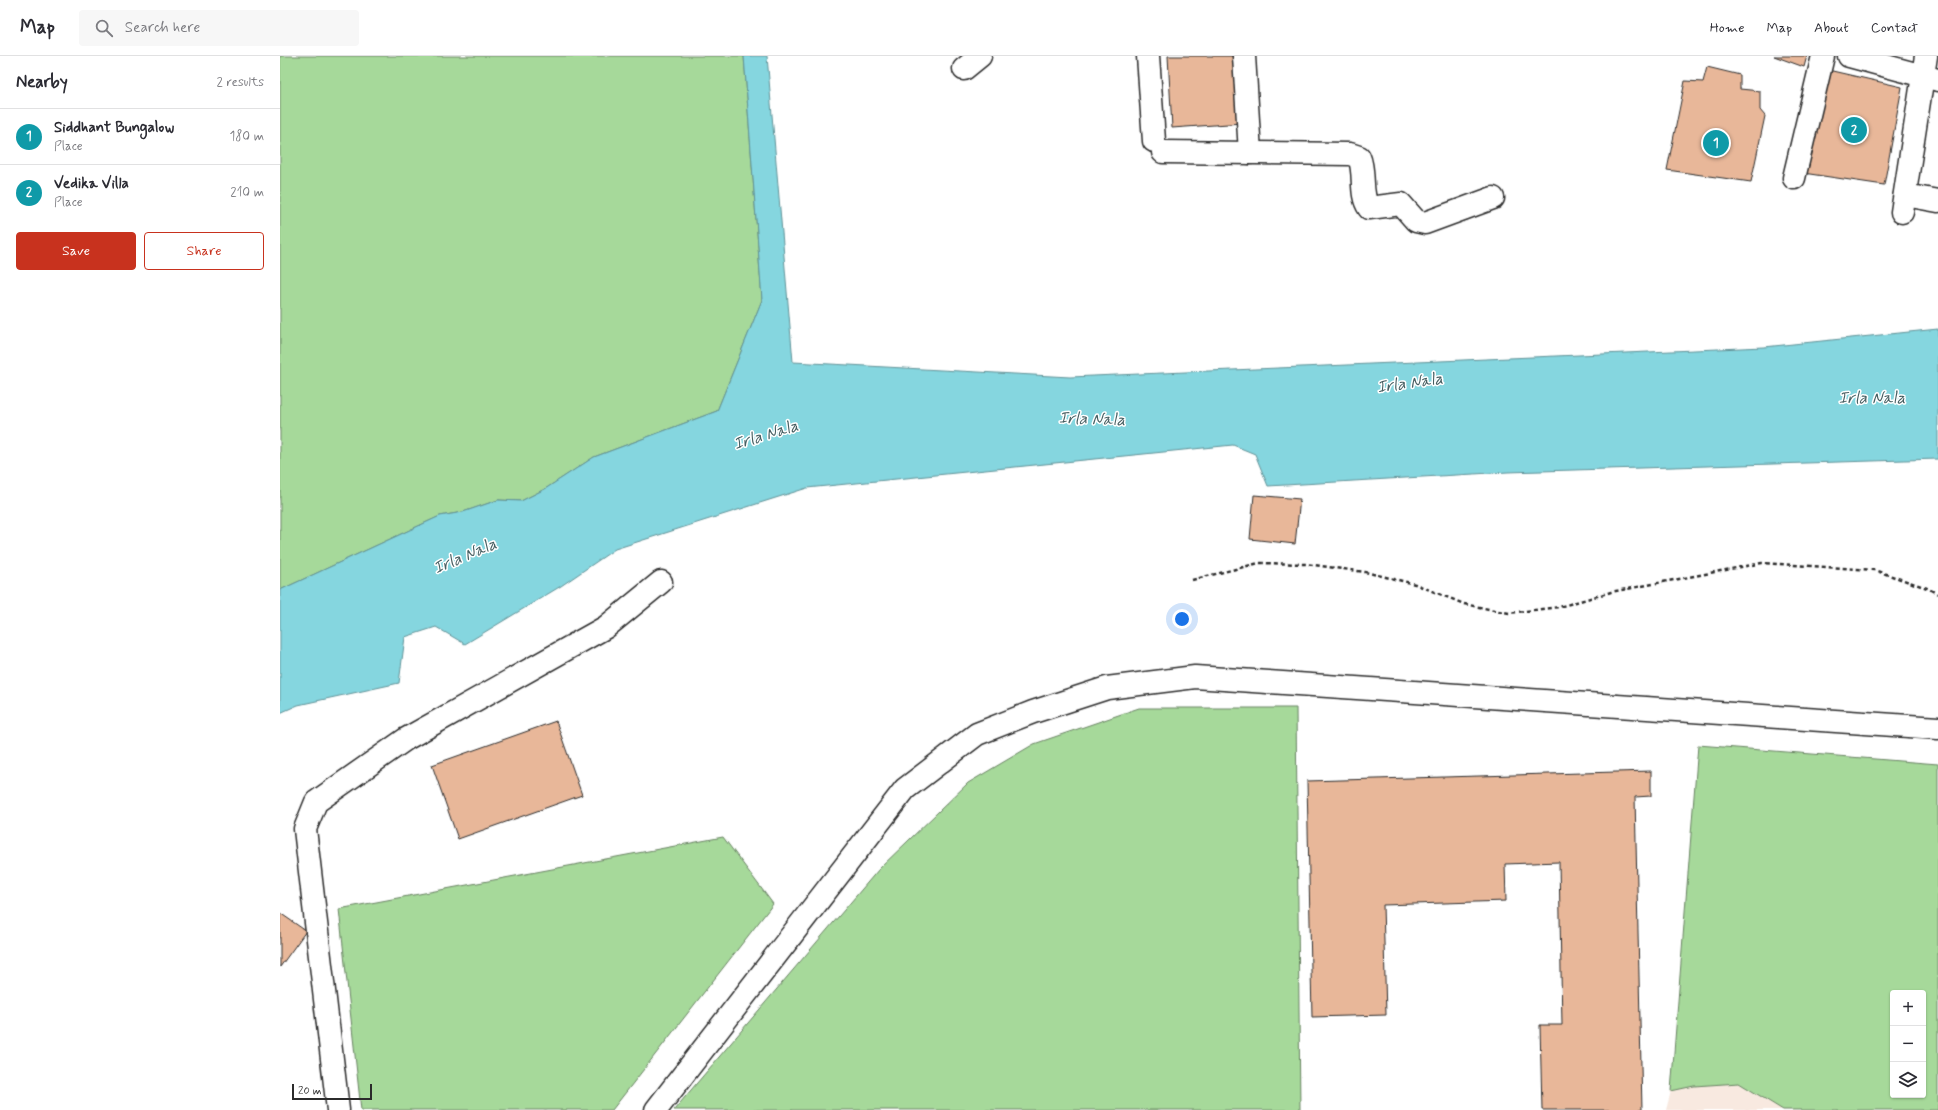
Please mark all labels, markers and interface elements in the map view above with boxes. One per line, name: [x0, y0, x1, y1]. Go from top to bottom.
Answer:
search box: [79, 10, 359, 46]
text: Map: [20, 15, 55, 40]
icon: search: [93, 17, 115, 39]
text: Search here: [125, 18, 200, 38]
text: Home: [1710, 19, 1744, 37]
text: Map: [1766, 19, 1792, 37]
text: About: [1814, 19, 1849, 37]
text: Contact: [1871, 19, 1918, 37]
text: Nearby: [16, 71, 68, 93]
text: 2 results: [217, 74, 264, 91]
pin: 2: [1841, 115, 1867, 145]
text: Siddhant Bungalow: [54, 118, 174, 138]
text: 1: [26, 128, 32, 145]
text: 180 m: [229, 128, 264, 145]
pin: 1: [1703, 128, 1729, 158]
text: Place: [54, 138, 83, 155]
text: Vedika Villa: [54, 174, 129, 194]
text: 2: [26, 184, 32, 201]
text: 210 m: [230, 184, 264, 201]
text: Place: [54, 194, 83, 211]
button: Save: [16, 232, 136, 270]
button: Share: [144, 232, 264, 270]
water label: Irla Nala: [1375, 367, 1445, 399]
water label: Irla Nala: [1839, 387, 1906, 409]
water label: Irla Nala: [1058, 407, 1126, 431]
water label: Irla Nala: [731, 415, 801, 455]
water label: Irla Nala: [430, 533, 500, 579]
your location: [1172, 609, 1192, 629]
map controls: [1890, 990, 1926, 1098]
button: +: [1890, 990, 1926, 1026]
button: −: [1890, 1026, 1926, 1062]
button: layers: [1890, 1062, 1926, 1098]
scale bar: [292, 1082, 372, 1101]
text: 20 m: [298, 1084, 321, 1098]

